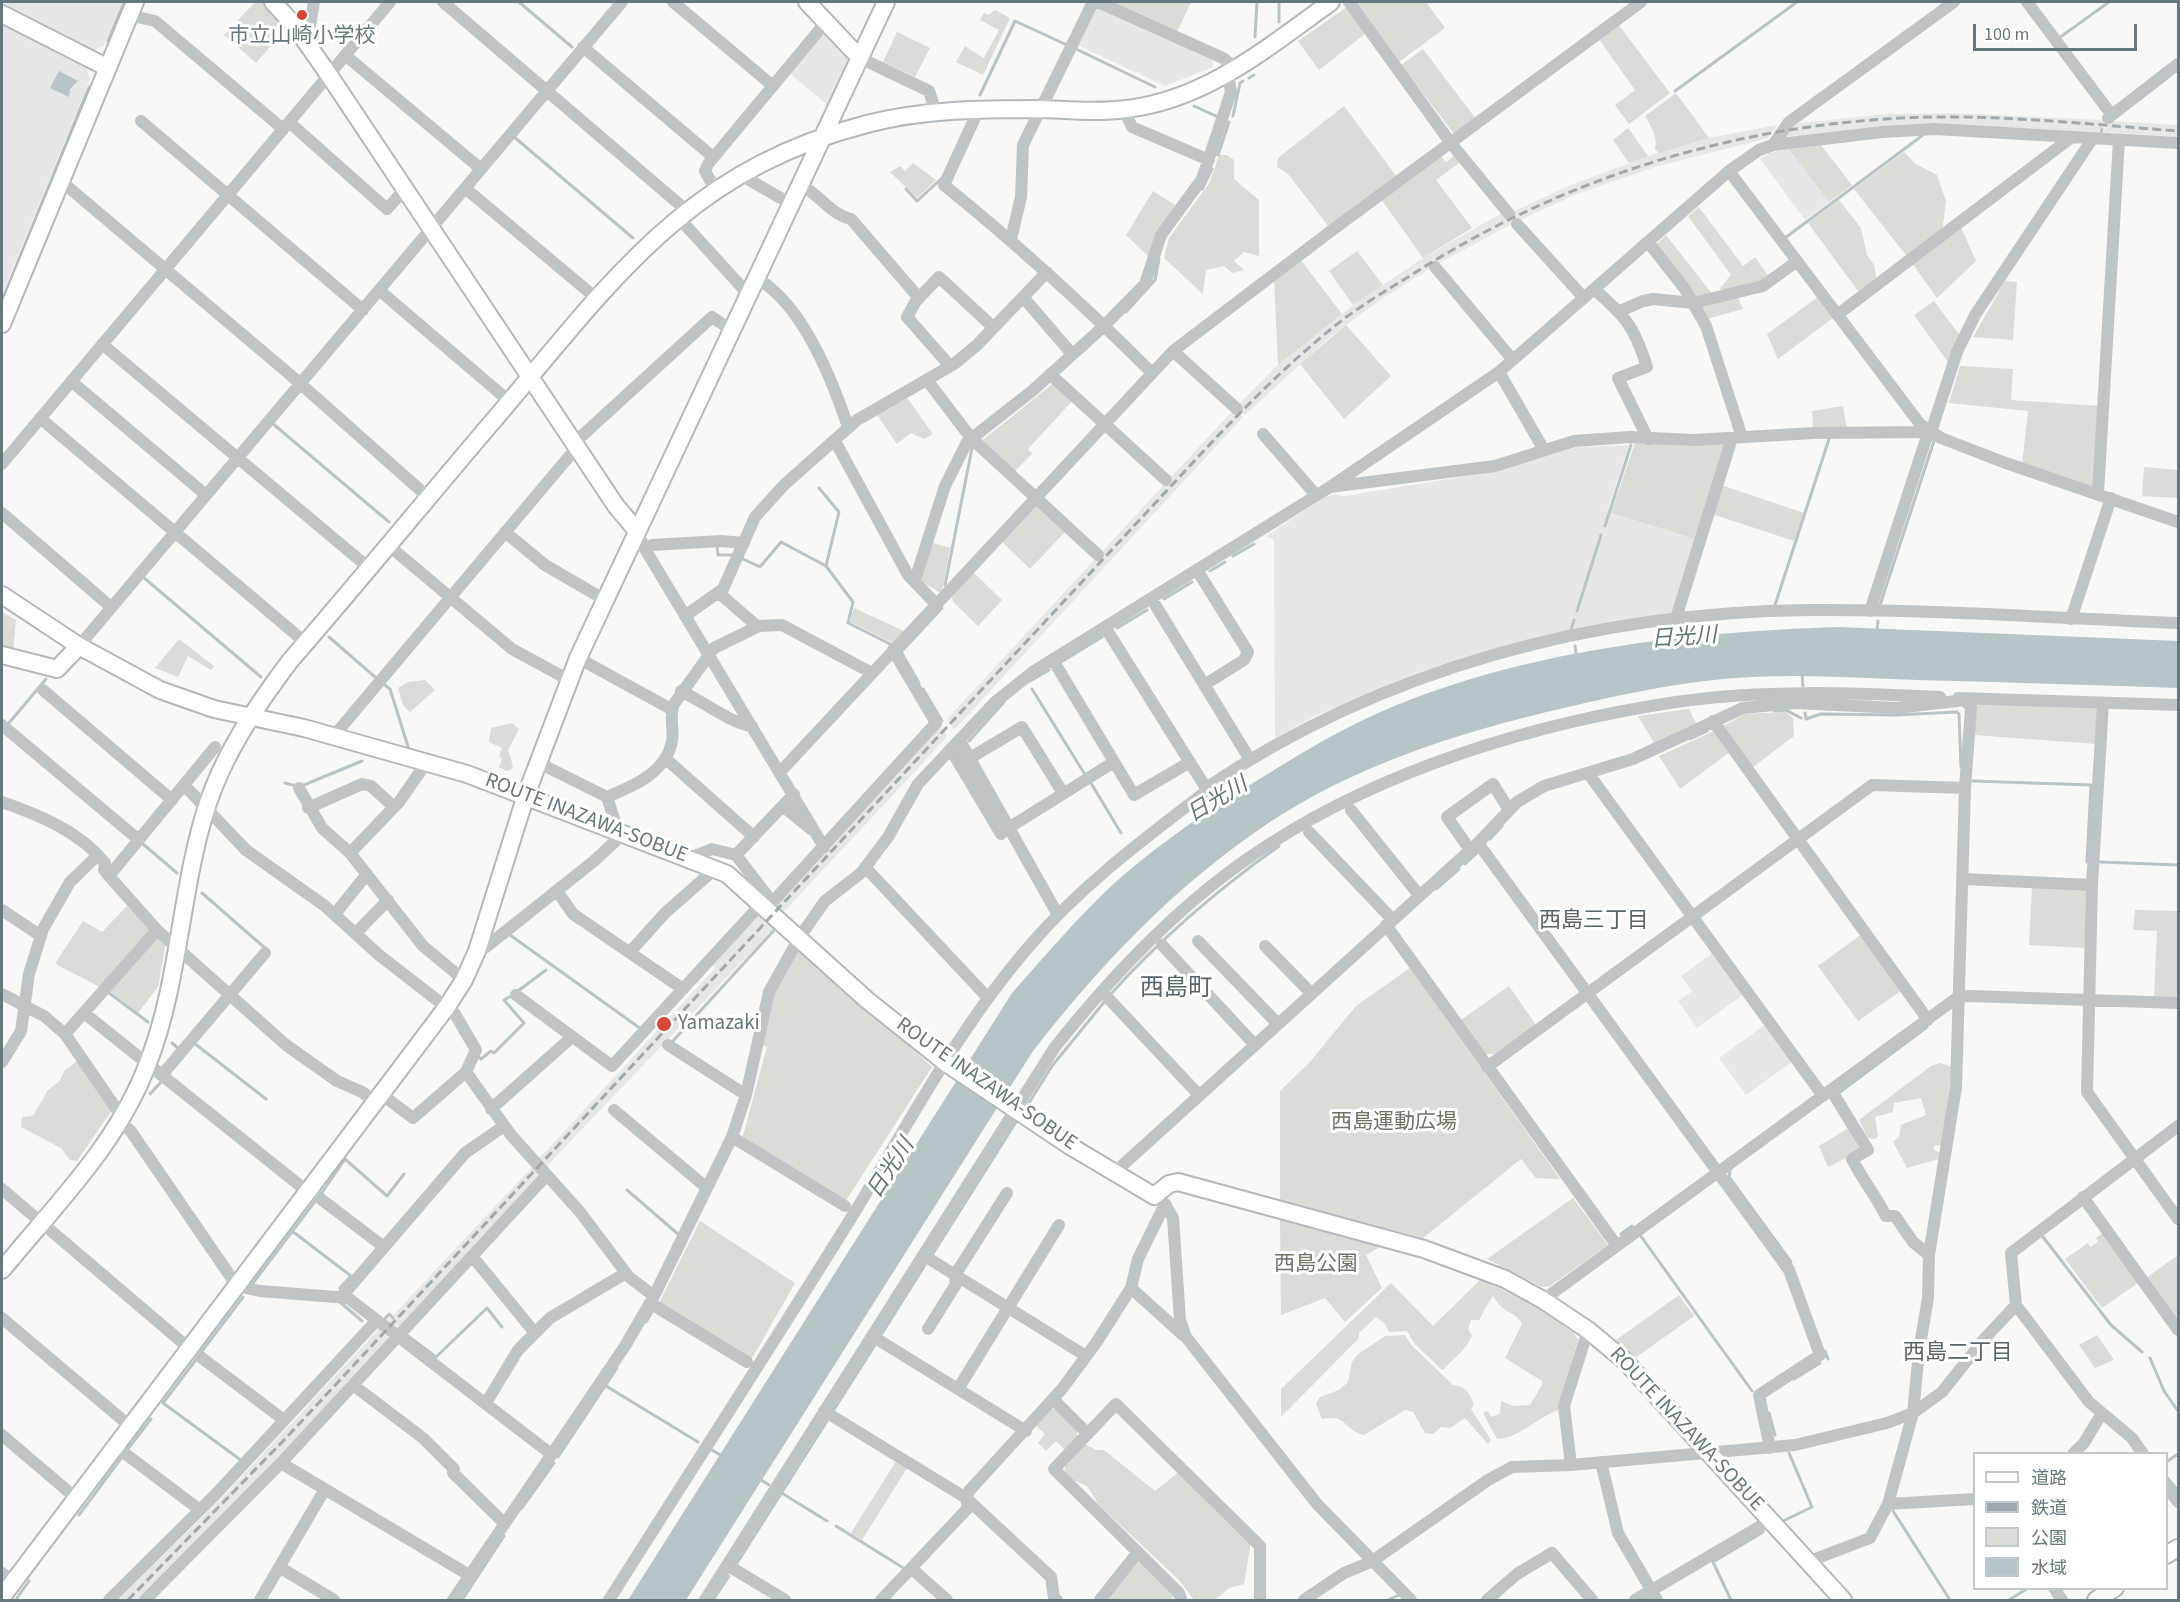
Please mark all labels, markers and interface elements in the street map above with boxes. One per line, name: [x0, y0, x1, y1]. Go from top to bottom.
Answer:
marker: 市立山崎小学校: [295, 8, 309, 22]
scale bar: [1976, 12, 2140, 50]
text: 100 m: [1984, 22, 2029, 47]
place label: 市立山崎小学校: [229, 24, 375, 50]
water label: 日光川: [1650, 624, 1718, 654]
street label: ROUTE INAZAWA-SOBUE: [481, 769, 691, 869]
water label: 日光川: [1183, 773, 1253, 829]
district label: 西島三丁目: [1539, 909, 1649, 935]
district label: 西島町: [1140, 976, 1212, 1004]
place label: Yamazaki: [678, 1011, 760, 1037]
street label: ROUTE INAZAWA-SOBUE: [891, 1013, 1081, 1157]
marker: Yamazaki: [655, 1015, 673, 1033]
park label: 西島運動広場: [1331, 1110, 1457, 1136]
water label: 日光川: [863, 1134, 921, 1204]
park label: 西島公園: [1274, 1252, 1358, 1278]
district label: 西島二丁目: [1903, 1341, 2013, 1367]
street label: ROUTE INAZAWA-SOBUE: [1603, 1343, 1769, 1517]
legend: [1973, 1452, 2168, 1590]
text: 道路: [2031, 1466, 2067, 1491]
text: 鉄道: [2031, 1496, 2067, 1521]
text: 公園: [2031, 1526, 2067, 1551]
text: 水域: [2031, 1556, 2067, 1581]

